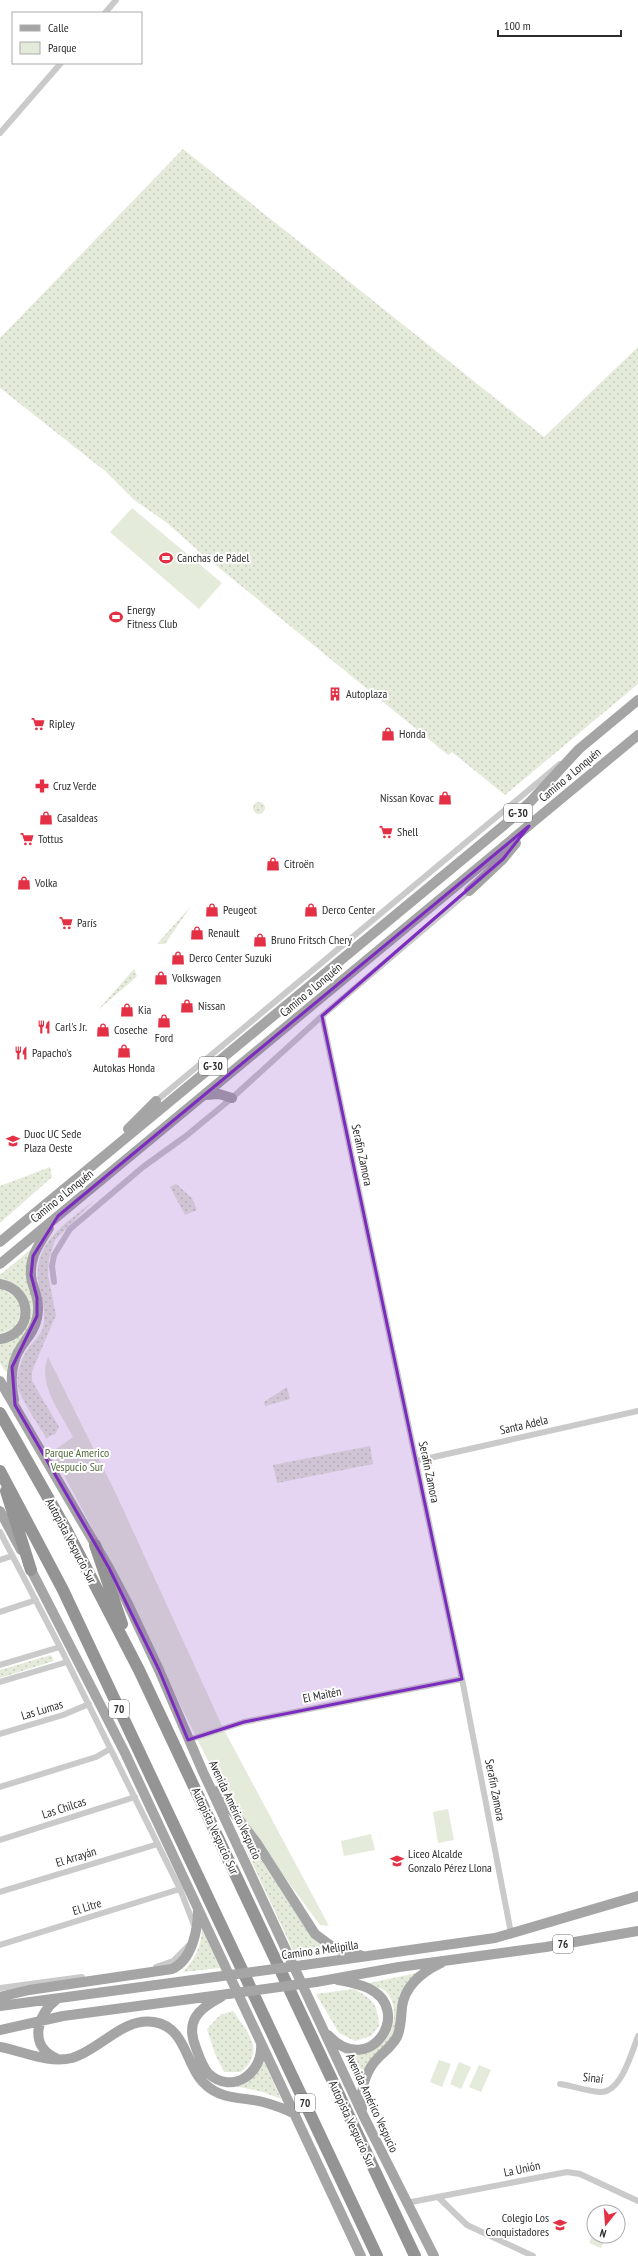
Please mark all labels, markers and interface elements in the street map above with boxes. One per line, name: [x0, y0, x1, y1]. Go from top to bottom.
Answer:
legend: [12, 12, 142, 64]
scale bar: [498, 12, 621, 38]
text: 100 m: [504, 18, 531, 33]
text: Calle: [48, 20, 69, 35]
text: Parque: [48, 40, 77, 55]
sports icon: Canchas de Pádel: [158, 550, 174, 566]
place label: Canchas de Pádel: [177, 550, 249, 565]
place label: Energy Fitness Club: [127, 602, 177, 631]
sports icon: Energy Fitness Club: [108, 609, 124, 625]
building icon: Autoplaza: [327, 686, 343, 702]
place label: Autoplaza: [346, 686, 387, 701]
supermarket icon: Ripley: [30, 716, 46, 732]
place label: Ripley: [49, 716, 75, 731]
shop icon: Honda: [380, 726, 396, 742]
place label: Honda: [399, 726, 426, 741]
street label: Camino a Lonquén: [536, 744, 604, 805]
pharmacy icon: Cruz Verde: [34, 778, 50, 794]
place label: Cruz Verde: [53, 778, 97, 793]
place label: Nissan Kovac: [380, 790, 435, 805]
shop icon: Nissan Kovac: [437, 790, 453, 806]
road number: G-30: [504, 804, 532, 822]
shop icon: CasaIdeas: [38, 810, 54, 826]
place label: CasaIdeas: [57, 810, 98, 825]
supermarket icon: Shell: [378, 824, 394, 840]
place label: Shell: [397, 824, 418, 839]
supermarket icon: Tottus: [19, 831, 35, 847]
place label: Tottus: [38, 831, 63, 846]
shop icon: Citroën: [265, 856, 281, 872]
place label: Citroën: [284, 856, 314, 871]
shop icon: Volka: [16, 875, 32, 891]
place label: Volka: [34, 875, 58, 890]
shop icon: Peugeot: [204, 902, 220, 918]
place label: Peugeot: [223, 902, 257, 917]
shop icon: Derco Center: [303, 902, 319, 918]
place label: Derco Center: [322, 902, 376, 917]
supermarket icon: París: [58, 915, 74, 931]
place label: París: [77, 915, 97, 930]
shop icon: Renault: [189, 925, 205, 941]
place label: Renault: [208, 925, 240, 940]
shop icon: Bruno Fritsch Chery: [252, 932, 268, 948]
place label: Bruno Fritsch Chery: [271, 932, 352, 947]
shop icon: Derco Center Suzuki: [170, 950, 186, 966]
place label: Derco Center Suzuki: [189, 950, 272, 965]
street label: Camino a Lonquén: [277, 959, 345, 1020]
shop icon: Volkswagen: [153, 970, 169, 986]
place label: Volkswagen: [171, 970, 221, 985]
shop icon: Nissan: [179, 998, 195, 1014]
place label: Nissan: [198, 998, 225, 1013]
shop icon: Kia: [119, 1002, 135, 1018]
place label: Kia: [138, 1002, 152, 1017]
shop icon: Ford: [156, 1013, 172, 1029]
restaurant icon: Carl's Jr.: [36, 1019, 52, 1035]
place label: Carl's Jr.: [55, 1019, 87, 1034]
shop icon: Coseche: [95, 1022, 111, 1038]
place label: Coseche: [114, 1022, 148, 1037]
place label: Ford: [155, 1030, 173, 1045]
shop icon: Autokas Honda: [116, 1043, 132, 1059]
restaurant icon: Papacho's: [13, 1045, 29, 1061]
place label: Papacho's: [32, 1045, 72, 1060]
road number: G-30: [199, 1057, 227, 1075]
place label: Autokas Honda: [93, 1060, 155, 1075]
street label: Serafín Zamora: [349, 1123, 376, 1187]
place label: Duoc UC Sede Plaza Oeste: [24, 1126, 81, 1155]
school or university icon: Duoc UC Sede Plaza Oeste: [5, 1133, 21, 1149]
street label: Camino a Lonquén: [27, 1166, 96, 1225]
street label: Santa Adela: [498, 1412, 550, 1437]
street label: Serafín Zamora: [416, 1440, 443, 1504]
park label: Parque Americo Vespucio Sur: [45, 1445, 109, 1474]
street label: Autopista Vespucio Sur: [43, 1496, 100, 1586]
street label: El Maitén: [301, 1683, 342, 1706]
street label: Las Lumas: [19, 1696, 65, 1723]
road number: 70: [109, 1700, 129, 1718]
street label: Avenida Américo Vespucio: [206, 1758, 265, 1862]
street label: Serafín Zamora: [482, 1758, 509, 1822]
street label: Autopista Vespucio Sur: [189, 1785, 242, 1877]
street label: Las Chilcas: [40, 1793, 88, 1822]
street label: El Arrayán: [54, 1843, 98, 1870]
place label: Liceo Alcalde Gonzalo Pérez Llona: [408, 1846, 492, 1875]
school or university icon: Liceo Alcalde Gonzalo Pérez Llona: [389, 1853, 405, 1869]
street label: El Litre: [70, 1895, 103, 1918]
road number: 76: [553, 1935, 573, 1953]
street label: Camino a Melipilla: [281, 1937, 359, 1962]
street label: Avenida Américo Vespucio: [343, 2051, 402, 2155]
street label: Sinaí: [582, 2069, 604, 2086]
street label: Autopista Vespucio Sur: [326, 2078, 379, 2170]
road number: 70: [295, 2094, 315, 2112]
street label: La Unión: [502, 2157, 541, 2180]
north arrow: [586, 2204, 626, 2244]
place label: Colegio Los Conquistadores: [486, 2210, 549, 2239]
school or university icon: Colegio Los Conquistadores: [552, 2217, 568, 2233]
text: N: [598, 2226, 608, 2241]

